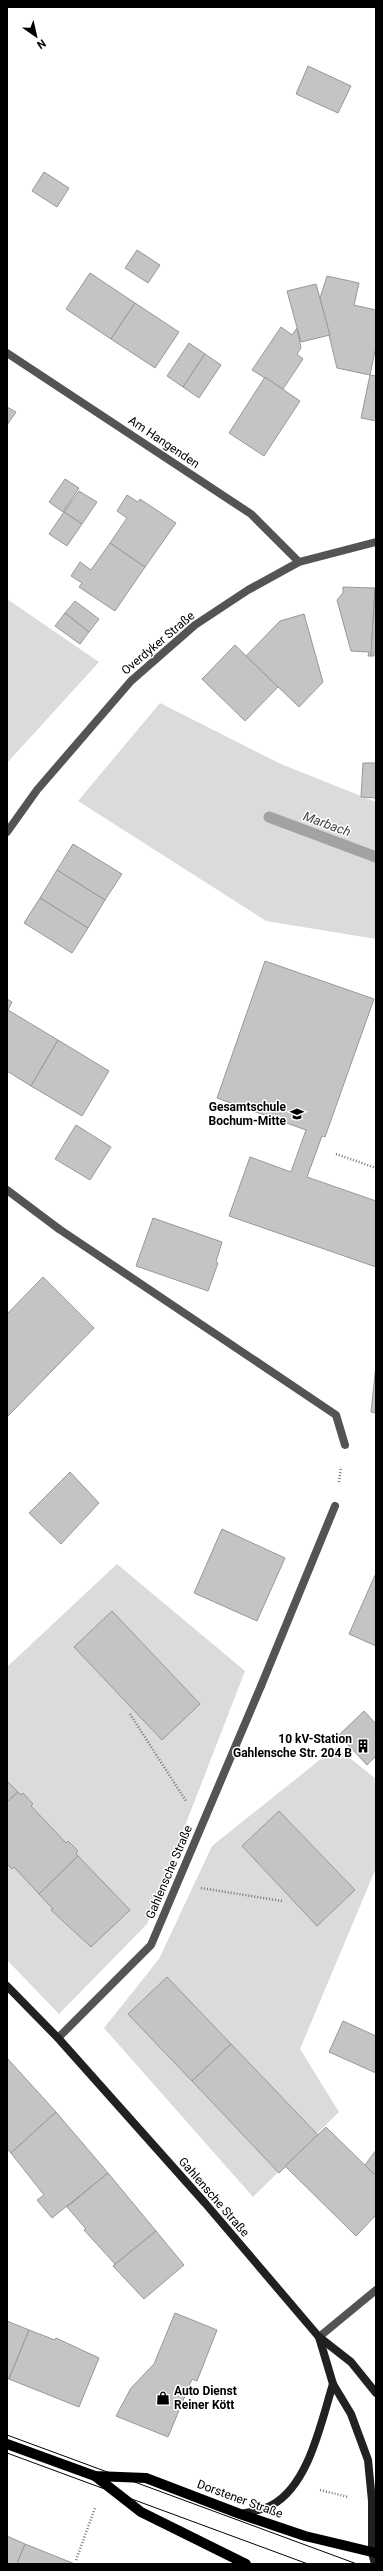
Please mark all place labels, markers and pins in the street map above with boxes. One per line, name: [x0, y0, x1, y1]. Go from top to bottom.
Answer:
place label: Gesamtschule Bochum-Mitte: [208, 1100, 287, 1128]
school or university icon: Gesamtschule Bochum-Mitte: [289, 1106, 305, 1122]
place label: 10 kV-Station Gahlensche Str. 204 B: [233, 1732, 352, 1760]
building icon: 10 kV-Station Gahlensche Str. 204 B: [355, 1738, 371, 1754]
place label: Auto Dienst Reiner Kött: [174, 2384, 237, 2412]
shop icon: Auto Dienst Reiner Kött: [155, 2390, 171, 2406]

